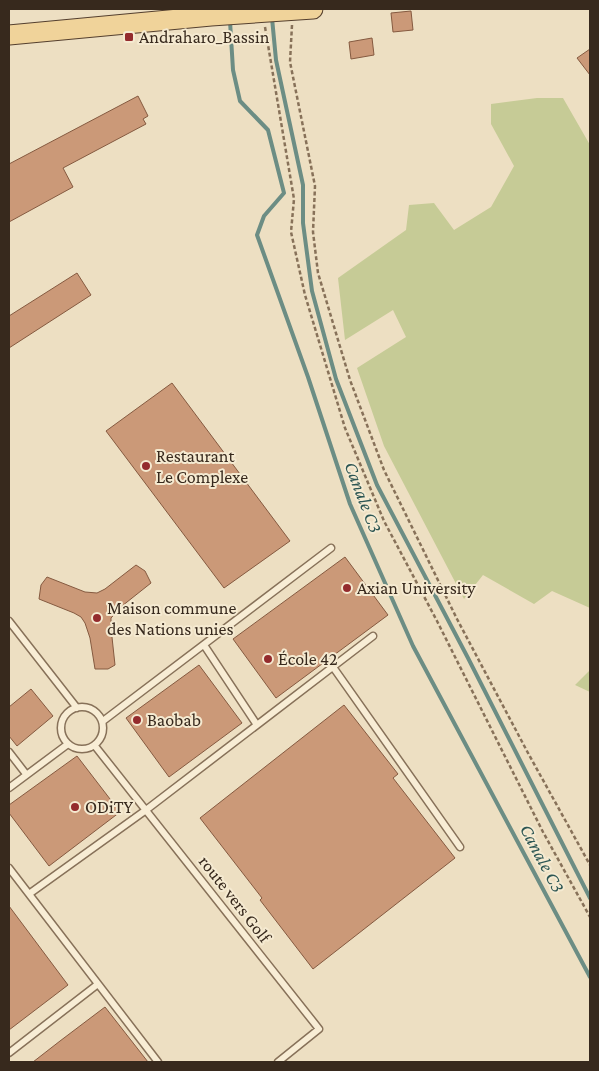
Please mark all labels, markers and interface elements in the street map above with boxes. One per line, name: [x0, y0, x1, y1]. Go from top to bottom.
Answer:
place label: Andraharo_Bassin: [139, 27, 270, 47]
marker: Andraharo_Bassin: [123, 31, 135, 43]
place label: Restaurant Le Complexe: [156, 446, 248, 487]
water label: Canale C3: [340, 459, 387, 536]
marker: Restaurant Le Complexe: [140, 460, 152, 472]
place label: Axian University: [357, 578, 476, 598]
marker: Axian University: [341, 582, 353, 594]
place label: Maison commune des Nations unies: [107, 598, 236, 639]
marker: Maison commune des Nations unies: [91, 612, 103, 624]
place label: École 42: [278, 649, 338, 669]
marker: École 42: [262, 653, 274, 665]
place label: Baobab: [147, 710, 201, 730]
marker: Baobab: [131, 714, 143, 726]
place label: ODiTY: [85, 797, 134, 817]
marker: ODiTY: [69, 801, 81, 813]
water label: Canale C3: [516, 821, 569, 896]
street label: route vers Golf: [195, 852, 276, 948]

